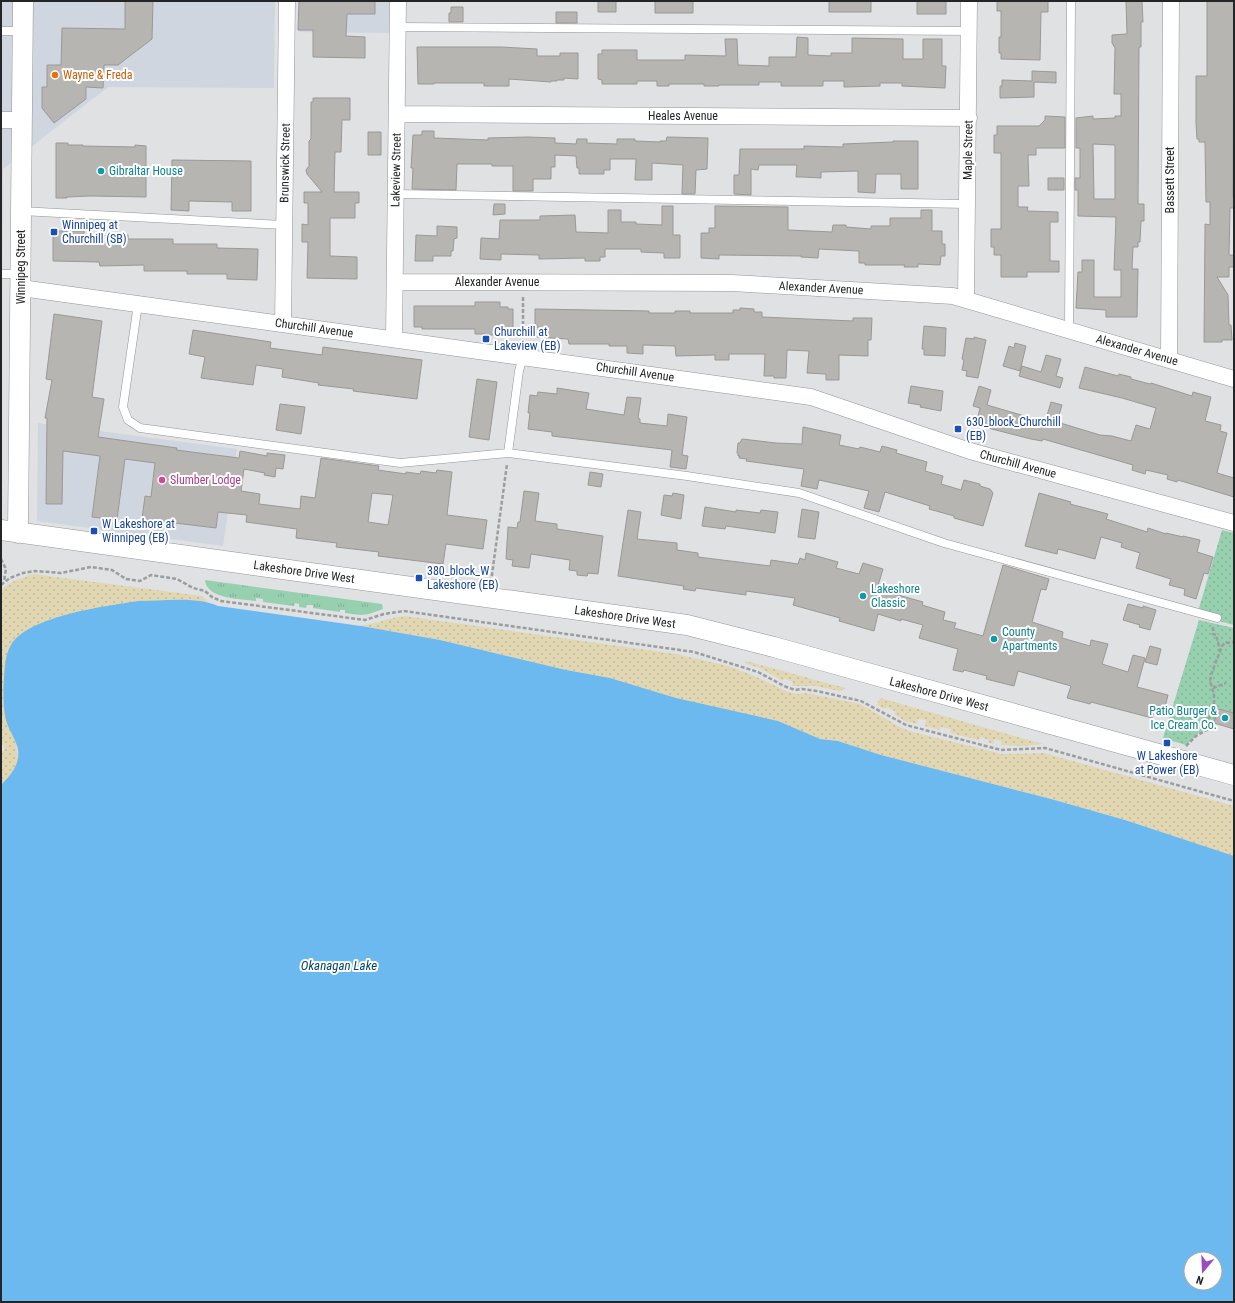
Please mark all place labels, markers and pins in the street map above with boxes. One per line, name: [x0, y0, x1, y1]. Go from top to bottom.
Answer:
place label: Wayne & Freda: [63, 68, 133, 82]
marker: Wayne & Freda: [50, 70, 60, 80]
place label: Gibraltar House: [109, 164, 183, 178]
marker: Gibraltar House: [96, 166, 106, 176]
place label: Winnipeg at Churchill (SB): [62, 218, 127, 246]
marker: Winnipeg at Churchill (SB): [49, 227, 59, 237]
place label: Churchill at Lakeview (EB): [494, 325, 560, 353]
marker: Churchill at Lakeview (EB): [481, 334, 491, 344]
place label: 630_block_Churchill (EB): [966, 415, 1061, 443]
marker: 630_block_Churchill (EB): [953, 424, 963, 434]
place label: Slumber Lodge: [170, 473, 241, 487]
marker: Slumber Lodge: [157, 475, 167, 485]
place label: W Lakeshore at Winnipeg (EB): [102, 517, 175, 545]
marker: W Lakeshore at Winnipeg (EB): [89, 526, 99, 536]
place label: 380_block_W Lakeshore (EB): [427, 564, 499, 592]
marker: 380_block_W Lakeshore (EB): [414, 573, 424, 583]
place label: Lakeshore Classic: [871, 582, 920, 610]
marker: Lakeshore Classic: [858, 591, 868, 601]
place label: County Apartments: [1002, 625, 1058, 653]
marker: County Apartments: [989, 634, 999, 644]
place label: Patio Burger & Ice Cream Co.: [1149, 704, 1217, 732]
marker: Patio Burger & Ice Cream Co.: [1220, 713, 1230, 723]
marker: W Lakeshore at Power (EB): [1162, 738, 1172, 748]
place label: W Lakeshore at Power (EB): [1135, 749, 1199, 777]

